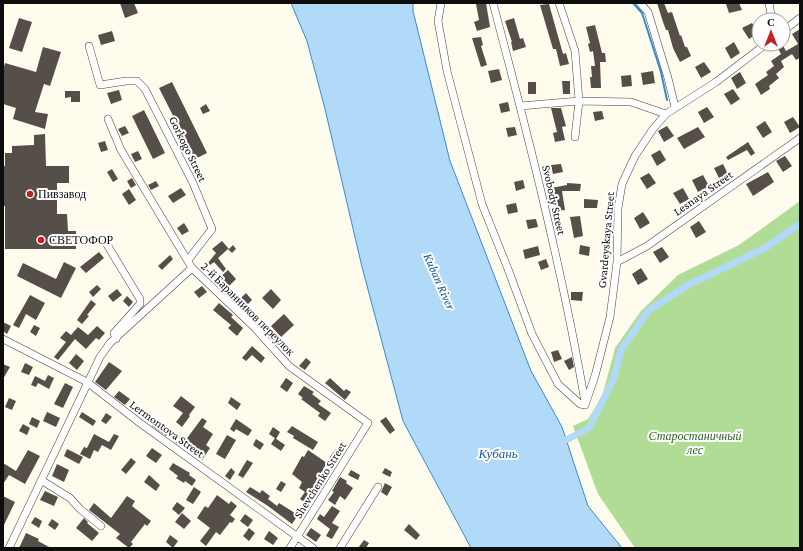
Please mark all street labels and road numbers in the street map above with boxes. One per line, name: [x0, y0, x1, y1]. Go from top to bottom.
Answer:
street label: Gorkogo Street: [166, 114, 210, 185]
street label: Svobody Street: [539, 164, 569, 237]
street label: Lesnaya Street: [671, 167, 736, 219]
street label: Gvardeyskaya Street: [595, 190, 617, 289]
street label: 2-й Баранников переулок: [198, 259, 298, 359]
street label: Lermontova Street: [127, 397, 208, 461]
street label: Shevchenko Street: [291, 438, 350, 521]

